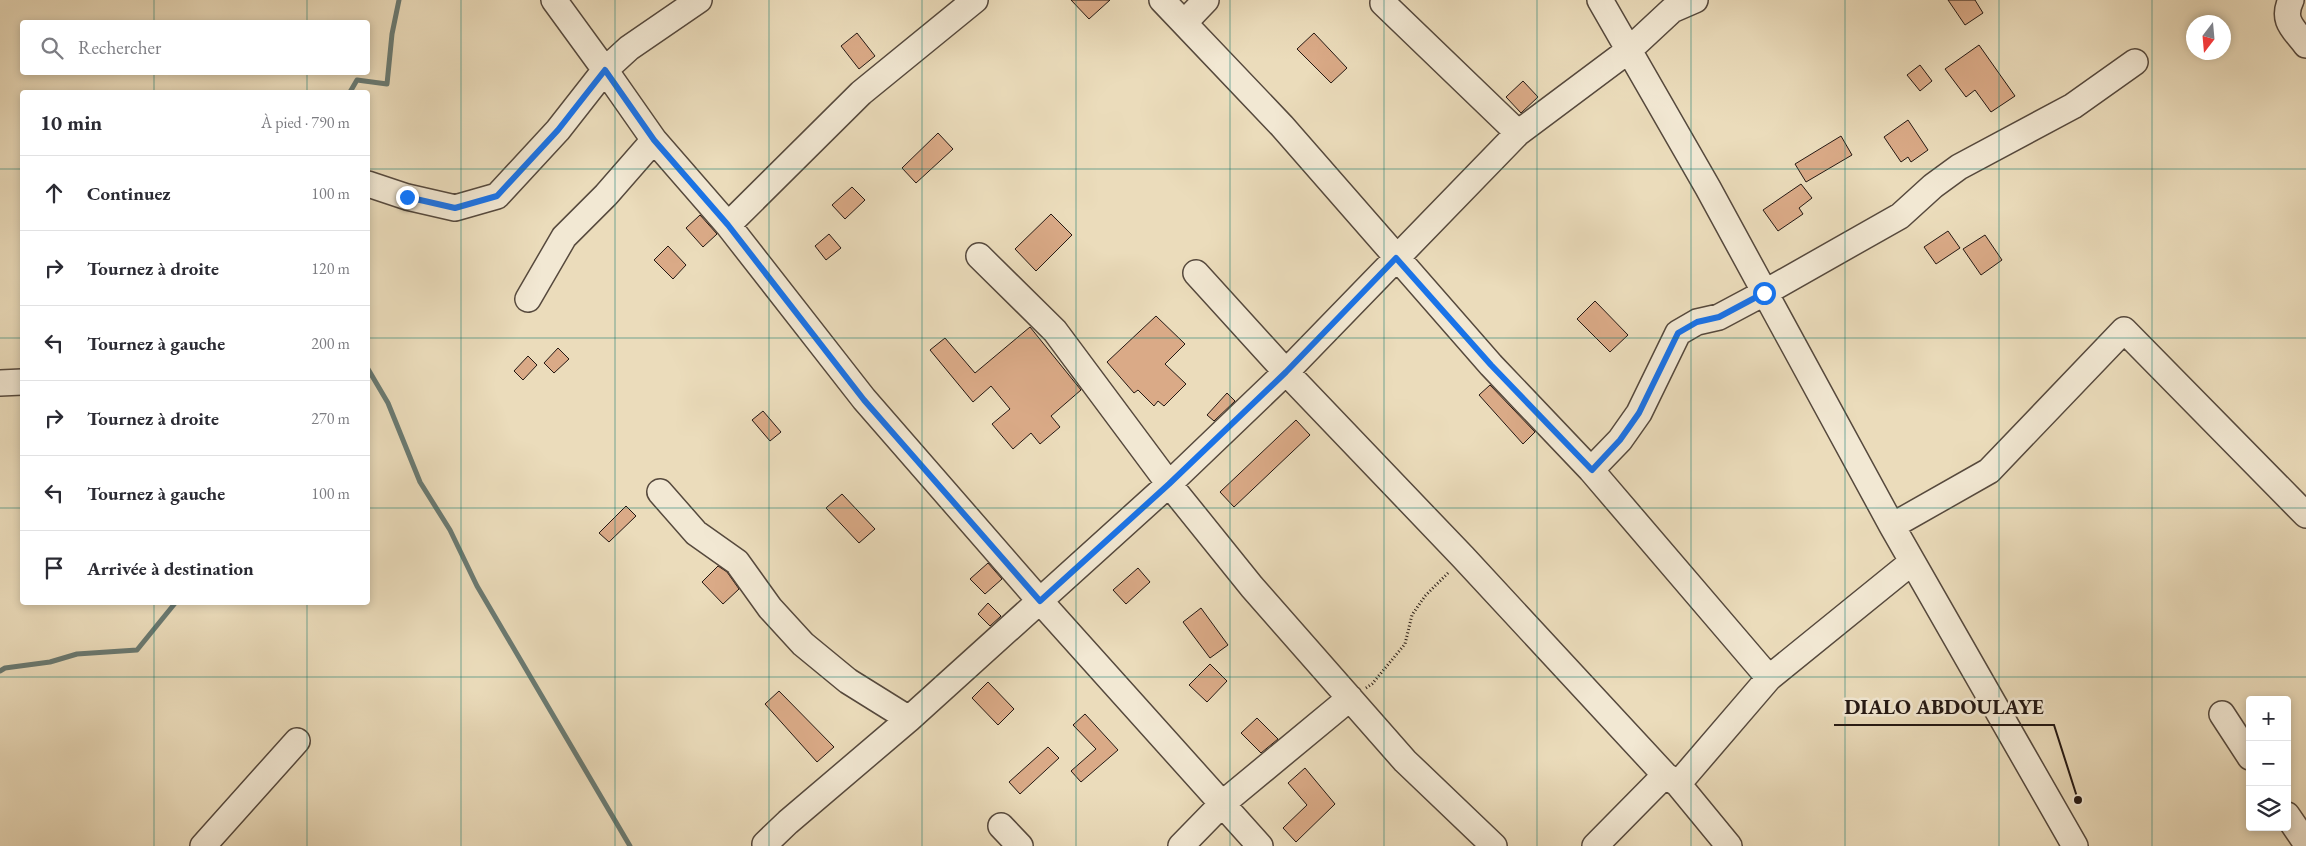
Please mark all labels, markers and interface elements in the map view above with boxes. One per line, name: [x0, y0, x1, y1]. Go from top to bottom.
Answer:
north arrow: [2186, 15, 2231, 60]
search box: [20, 20, 370, 75]
icon: search: [38, 34, 66, 62]
text: Rechercher: [78, 35, 161, 60]
text: 10 min: [40, 109, 102, 136]
text: À pied · 790 m: [261, 112, 350, 133]
icon: ahead: [40, 179, 68, 207]
text: Continuez: [87, 181, 171, 206]
text: 100 m: [311, 183, 350, 204]
route end: [396, 186, 419, 209]
icon: right: [40, 254, 68, 282]
text: Tournez à droite: [87, 256, 219, 281]
text: 120 m: [311, 258, 350, 279]
route start: [1753, 282, 1776, 305]
icon: left: [40, 329, 68, 357]
text: Tournez à gauche: [87, 331, 225, 356]
text: 200 m: [311, 333, 350, 354]
icon: right: [40, 404, 68, 432]
text: Tournez à droite: [87, 406, 219, 431]
text: 270 m: [311, 408, 350, 429]
icon: left: [40, 479, 68, 507]
text: Tournez à gauche: [87, 481, 225, 506]
text: 100 m: [311, 483, 350, 504]
icon: arrive: [40, 554, 68, 582]
text: Arrivée à destination: [87, 556, 254, 581]
callout: DIALO ABDOULAYE: [1834, 689, 2054, 725]
text: DIALO ABDOULAYE: [1844, 693, 2044, 720]
map controls: [2246, 696, 2291, 831]
button: +: [2246, 696, 2291, 741]
button: −: [2246, 741, 2291, 786]
button: layers: [2246, 786, 2291, 831]

